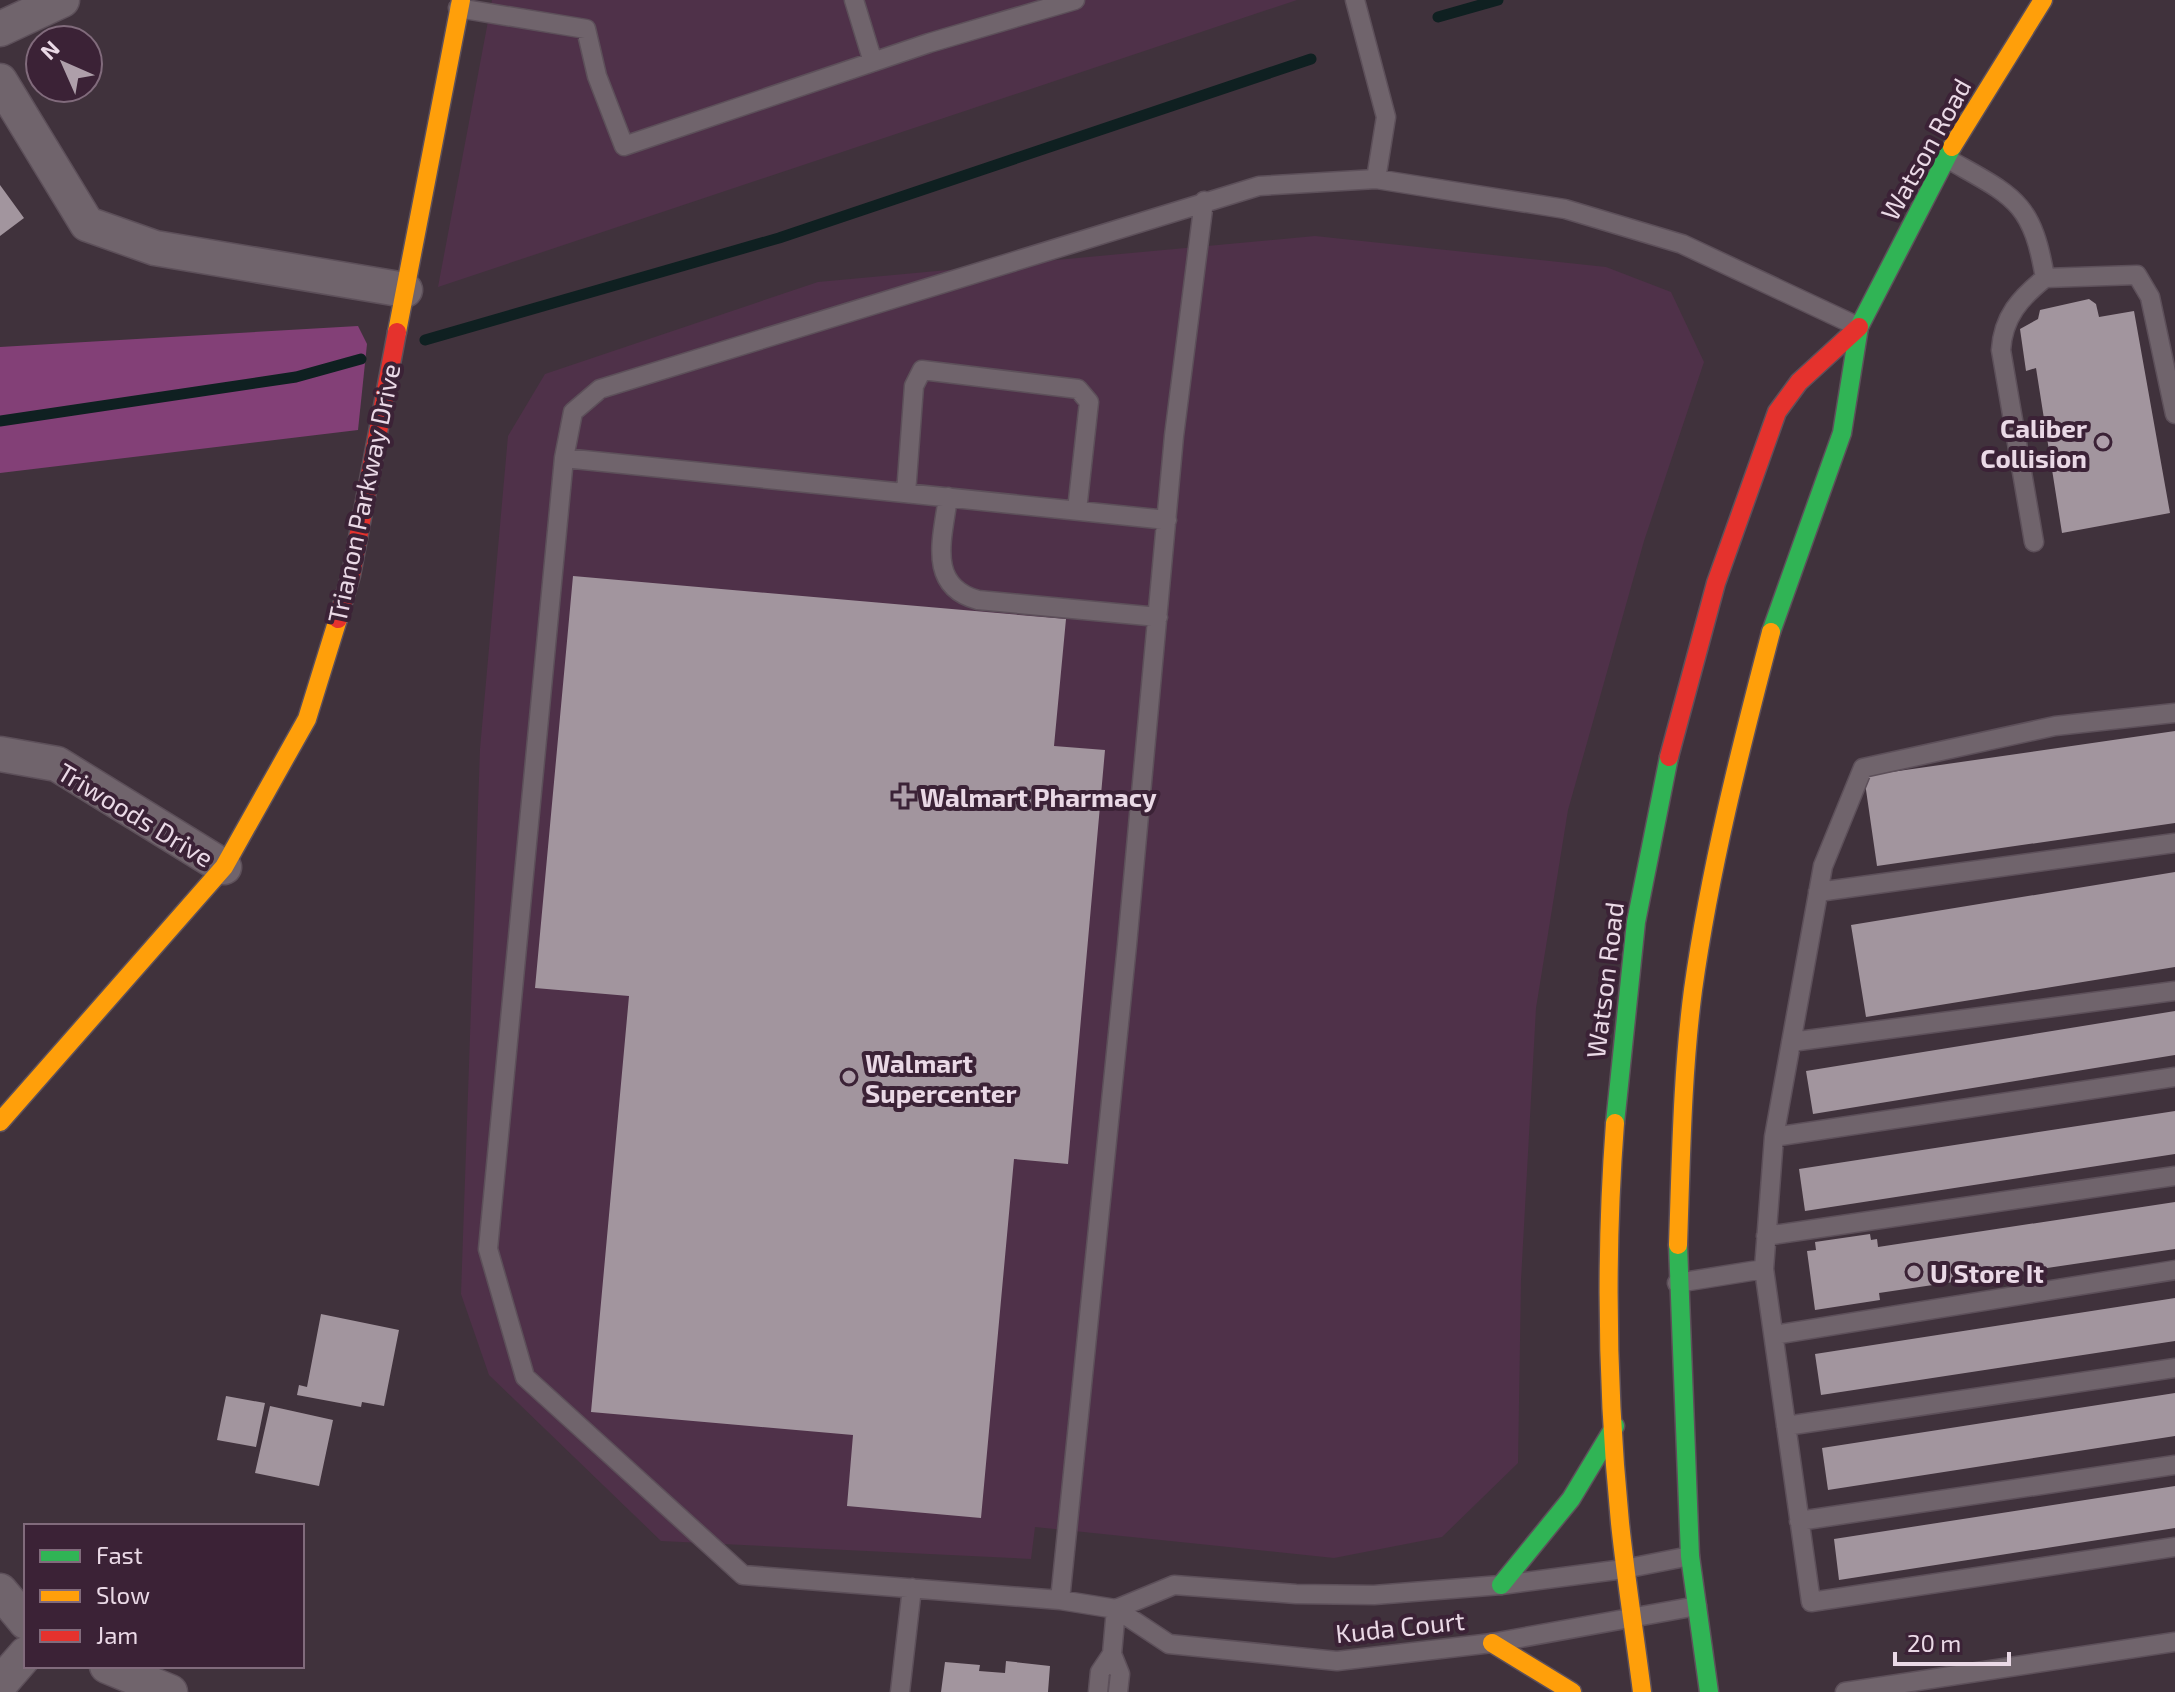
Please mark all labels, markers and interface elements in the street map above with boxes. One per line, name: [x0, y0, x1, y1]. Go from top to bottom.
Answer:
north arrow: [24, 24, 104, 104]
text: N: [34, 34, 64, 64]
street label: Watson Road: [1873, 73, 1977, 225]
street label: Trianon Parkway Drive: [320, 361, 406, 625]
place label: Caliber Collision: [1980, 412, 2087, 473]
marker: Caliber Collision: [2094, 433, 2112, 451]
street label: Triwoods Drive: [53, 755, 219, 873]
place label: Walmart Pharmacy: [920, 781, 1157, 813]
marker: Walmart Pharmacy: [895, 787, 913, 805]
street label: Watson Road: [1579, 900, 1629, 1060]
place label: Walmart Supercenter: [865, 1047, 1017, 1108]
marker: Walmart Supercenter: [840, 1068, 858, 1086]
place label: U Store It: [1930, 1257, 2044, 1288]
marker: U Store It: [1905, 1263, 1923, 1281]
legend: [24, 1524, 304, 1668]
text: Fast: [96, 1540, 143, 1569]
text: Slow: [96, 1580, 150, 1609]
street label: Kuda Court: [1334, 1604, 1466, 1648]
scale bar: [1895, 1616, 2009, 1666]
text: Jam: [96, 1620, 138, 1649]
text: 20 m: [1907, 1628, 1961, 1657]

